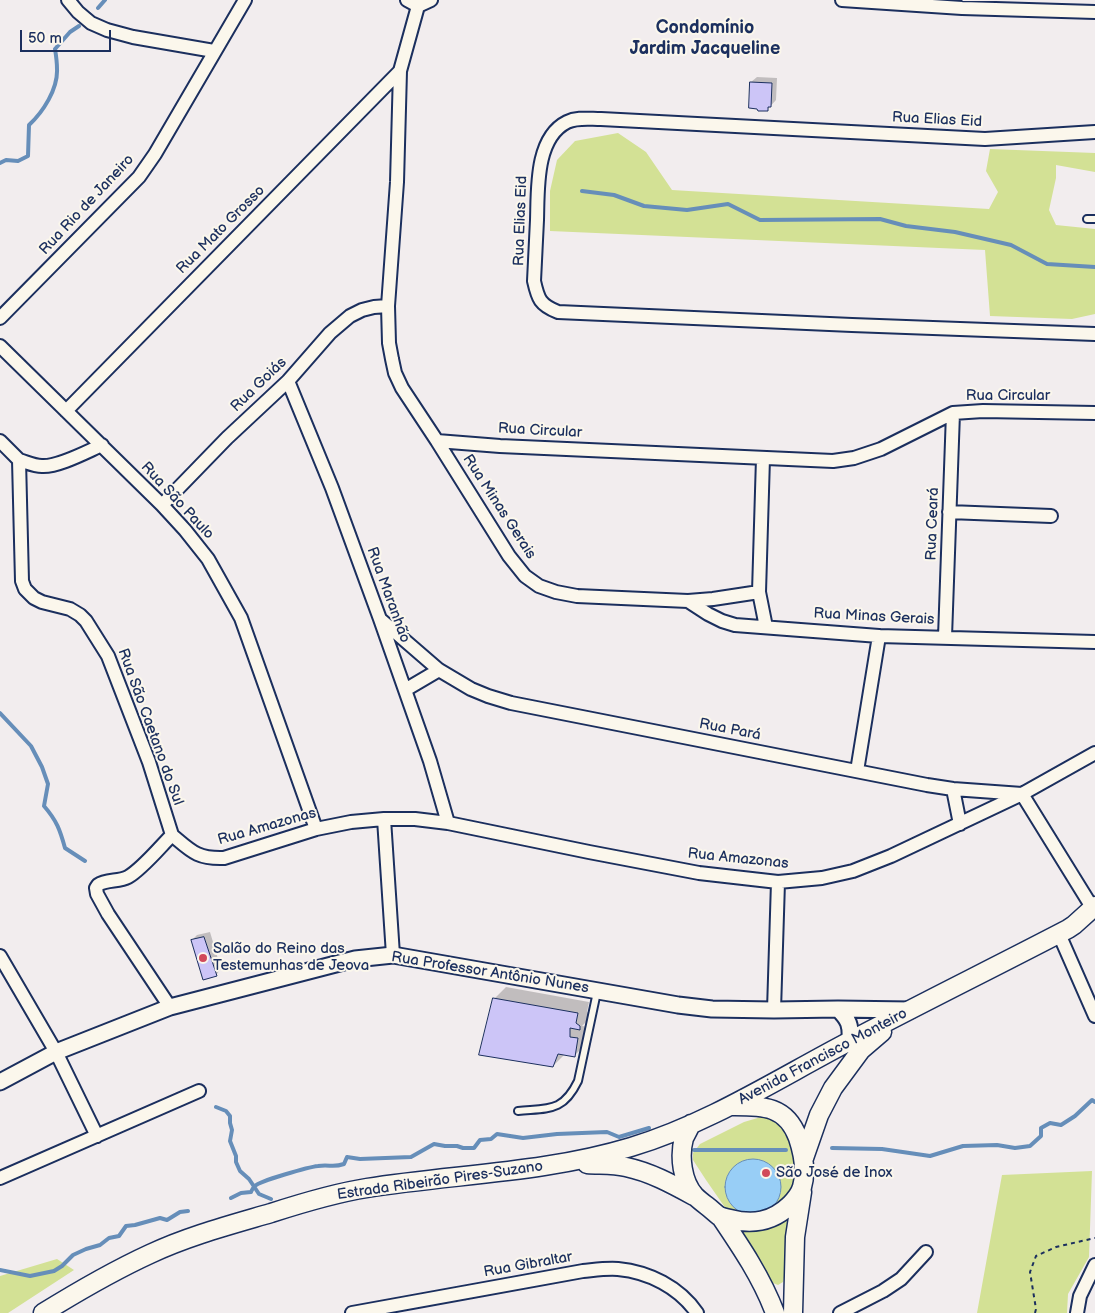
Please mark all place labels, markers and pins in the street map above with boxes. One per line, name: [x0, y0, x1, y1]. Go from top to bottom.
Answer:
place label: Salão do Reino das Testemunhas de Jeova: [213, 940, 369, 975]
marker: Salão do Reino das Testemunhas de Jeova: [197, 952, 209, 964]
place label: São José de Inox: [776, 1164, 892, 1182]
marker: São José de Inox: [760, 1167, 772, 1179]

